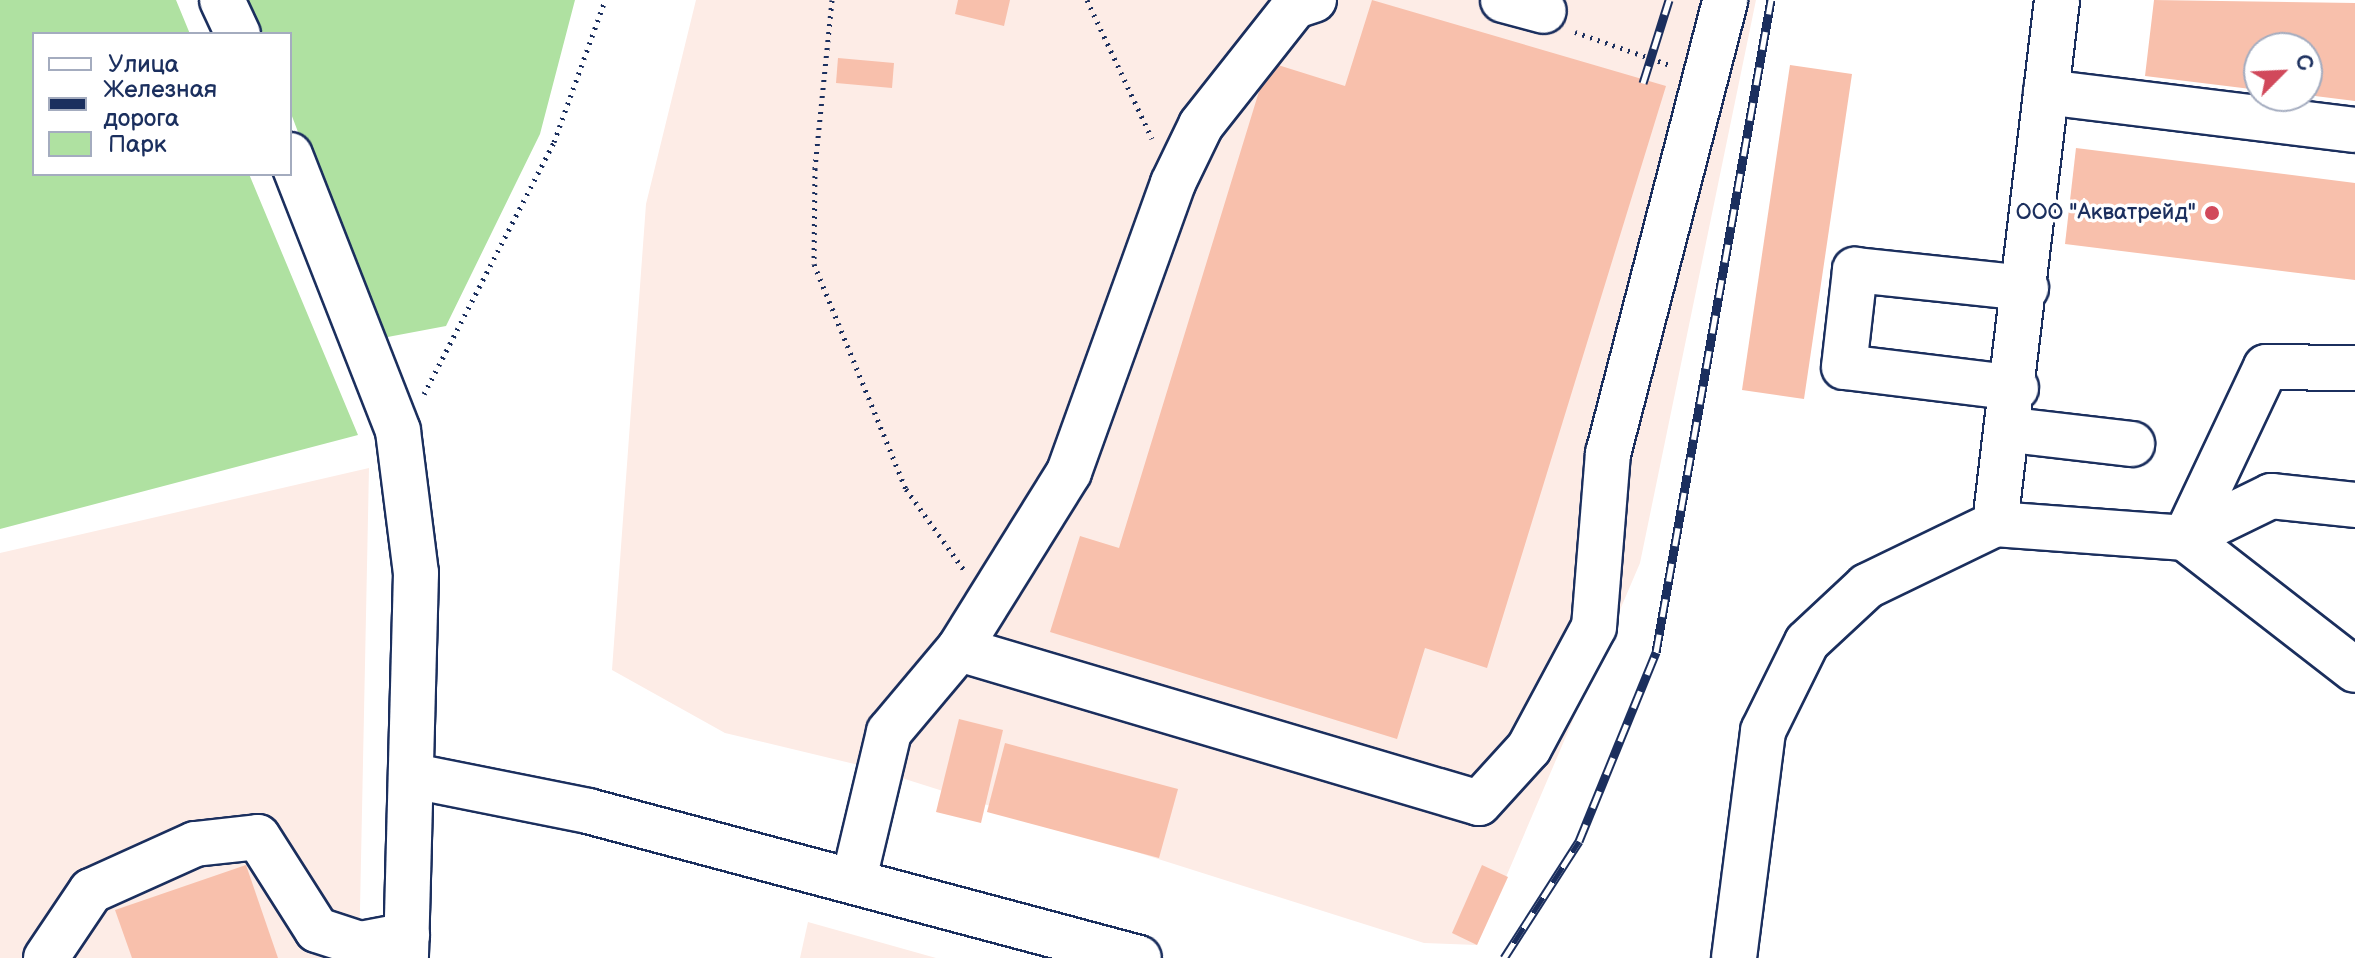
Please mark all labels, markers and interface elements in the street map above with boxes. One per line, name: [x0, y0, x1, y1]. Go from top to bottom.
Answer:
legend: [32, 32, 292, 176]
north arrow: [2243, 32, 2323, 112]
text: Улица: [108, 50, 179, 79]
text: С: [2288, 50, 2319, 75]
text: Железная дорога: [103, 75, 217, 133]
text: Парк: [108, 130, 166, 159]
place label: ООО "Акватрейд": [2016, 200, 2196, 226]
marker: ООО "Акватрейд": [2203, 204, 2221, 222]

